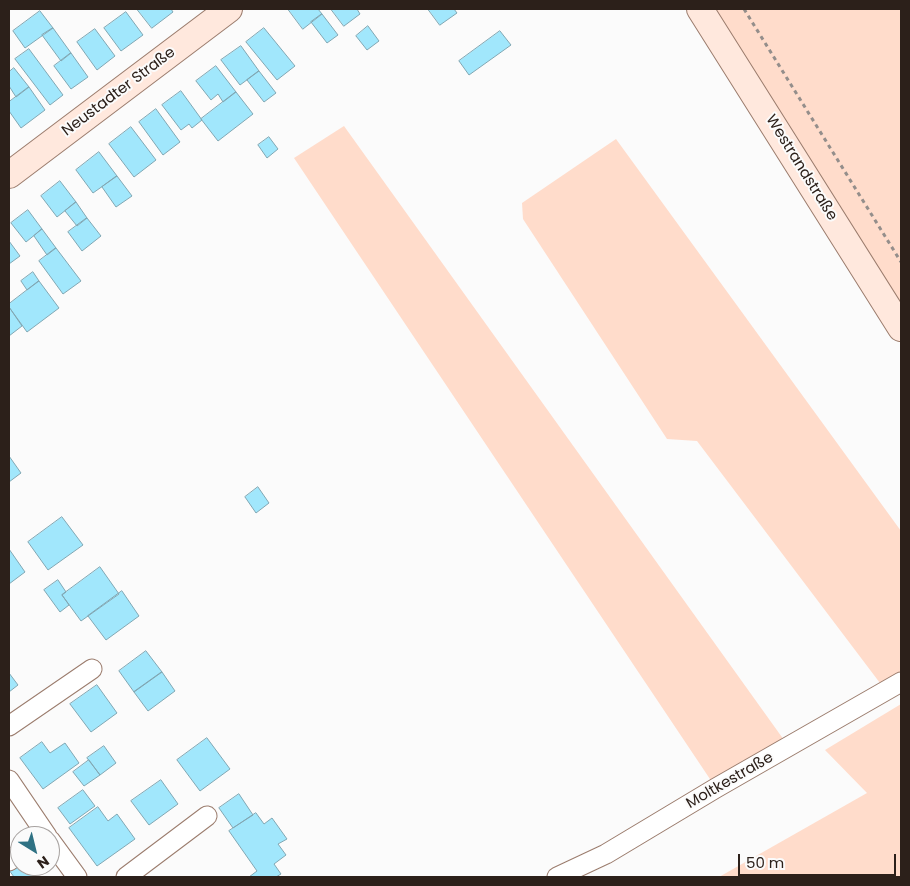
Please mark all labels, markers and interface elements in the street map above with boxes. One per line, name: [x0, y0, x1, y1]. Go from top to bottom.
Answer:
street label: Neustadter Straße: [59, 44, 179, 140]
street label: Westrandstraße: [761, 112, 841, 224]
street label: Moltkestraße: [683, 749, 777, 813]
north arrow: [10, 826, 60, 876]
scale bar: [740, 844, 898, 876]
text: N: [33, 851, 53, 874]
text: 50 m: [746, 852, 784, 873]

